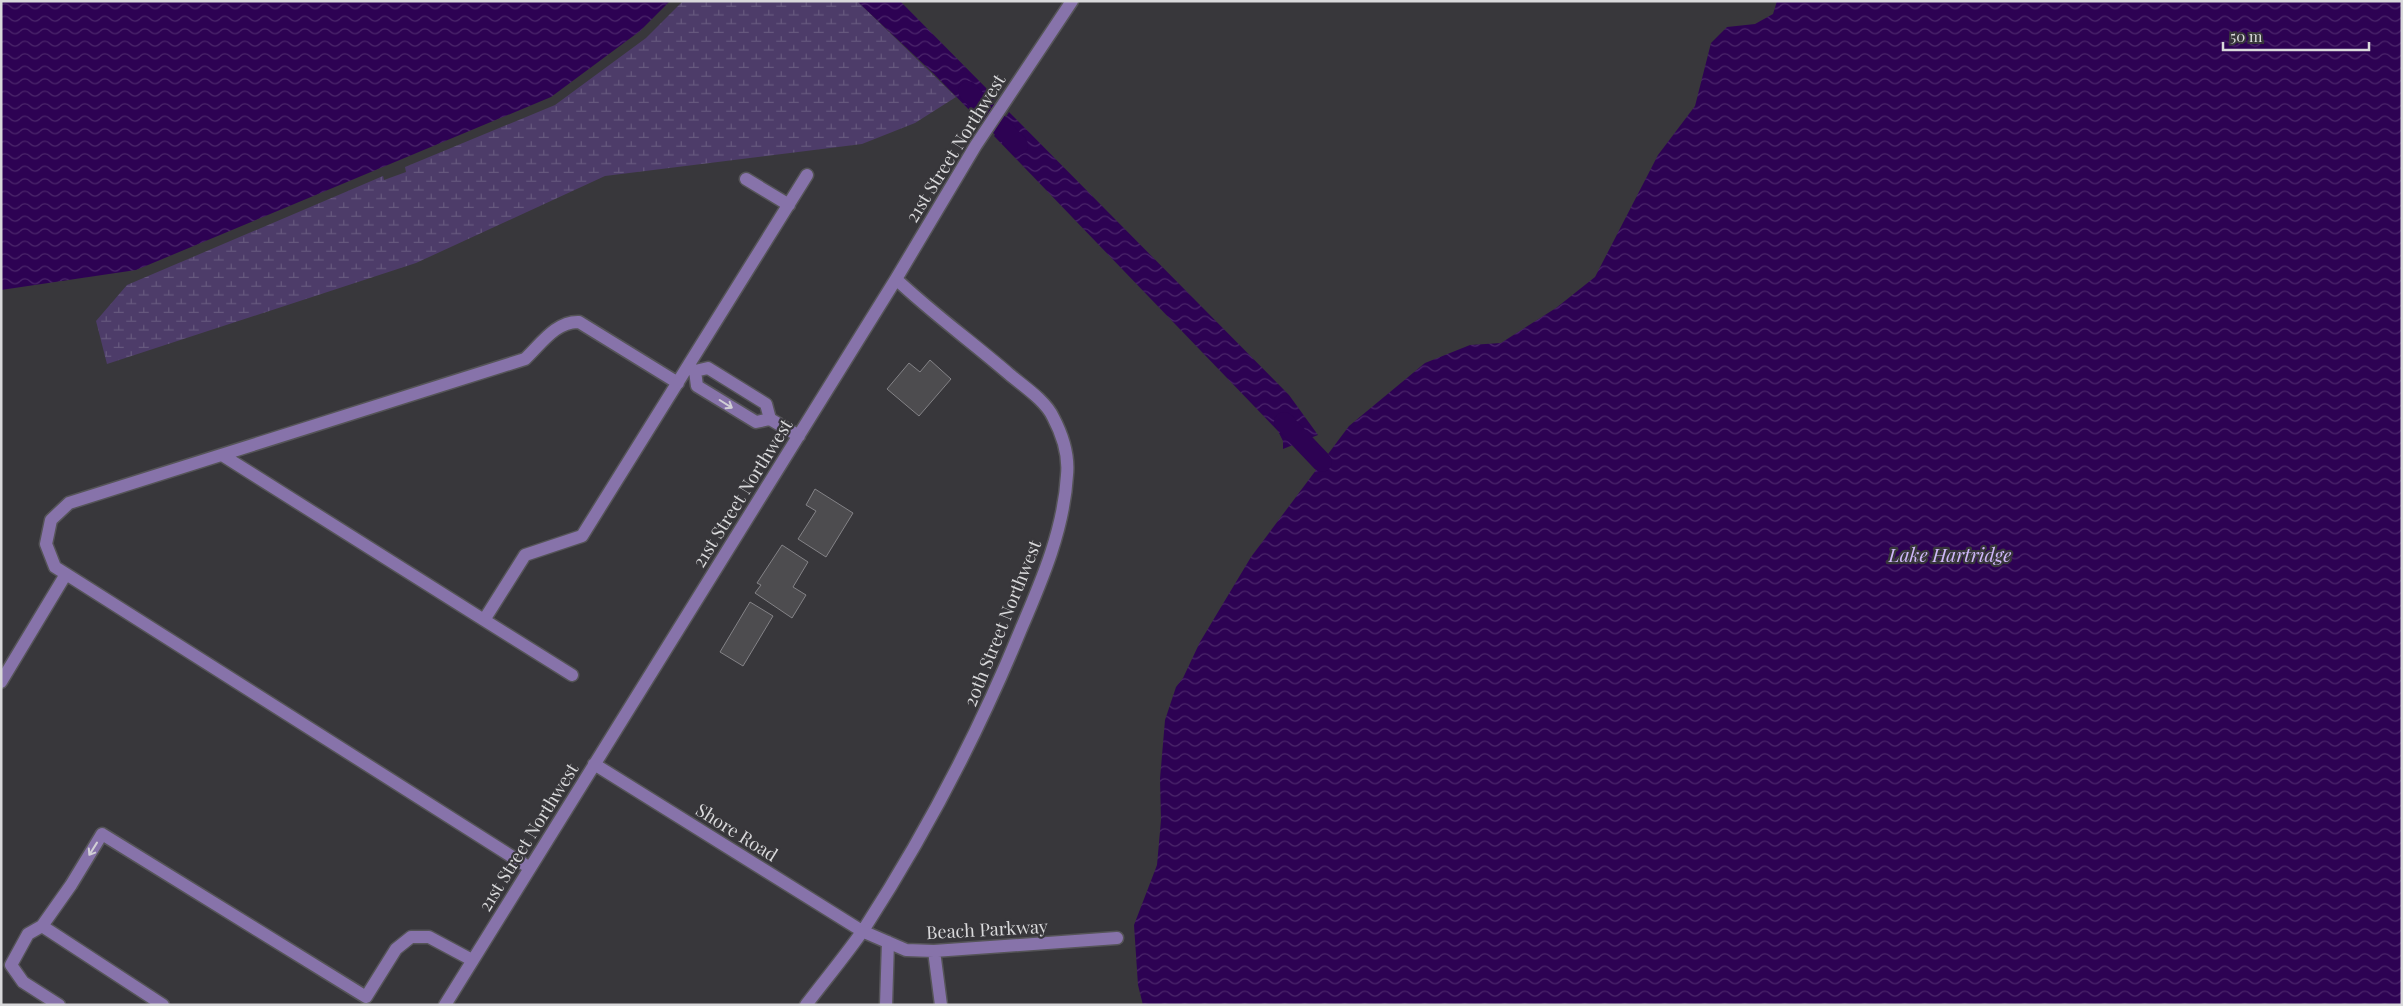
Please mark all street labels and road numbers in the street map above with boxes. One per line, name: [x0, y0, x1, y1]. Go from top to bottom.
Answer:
street label: 21st Street Northwest: [900, 69, 1011, 227]
street label: 21st Street Northwest: [687, 414, 798, 572]
street label: 20th Street Northwest: [958, 536, 1047, 710]
street label: 21st Street Northwest: [473, 758, 584, 916]
street label: Shore Road: [691, 797, 783, 867]
street label: Beach Parkway: [926, 914, 1048, 944]

